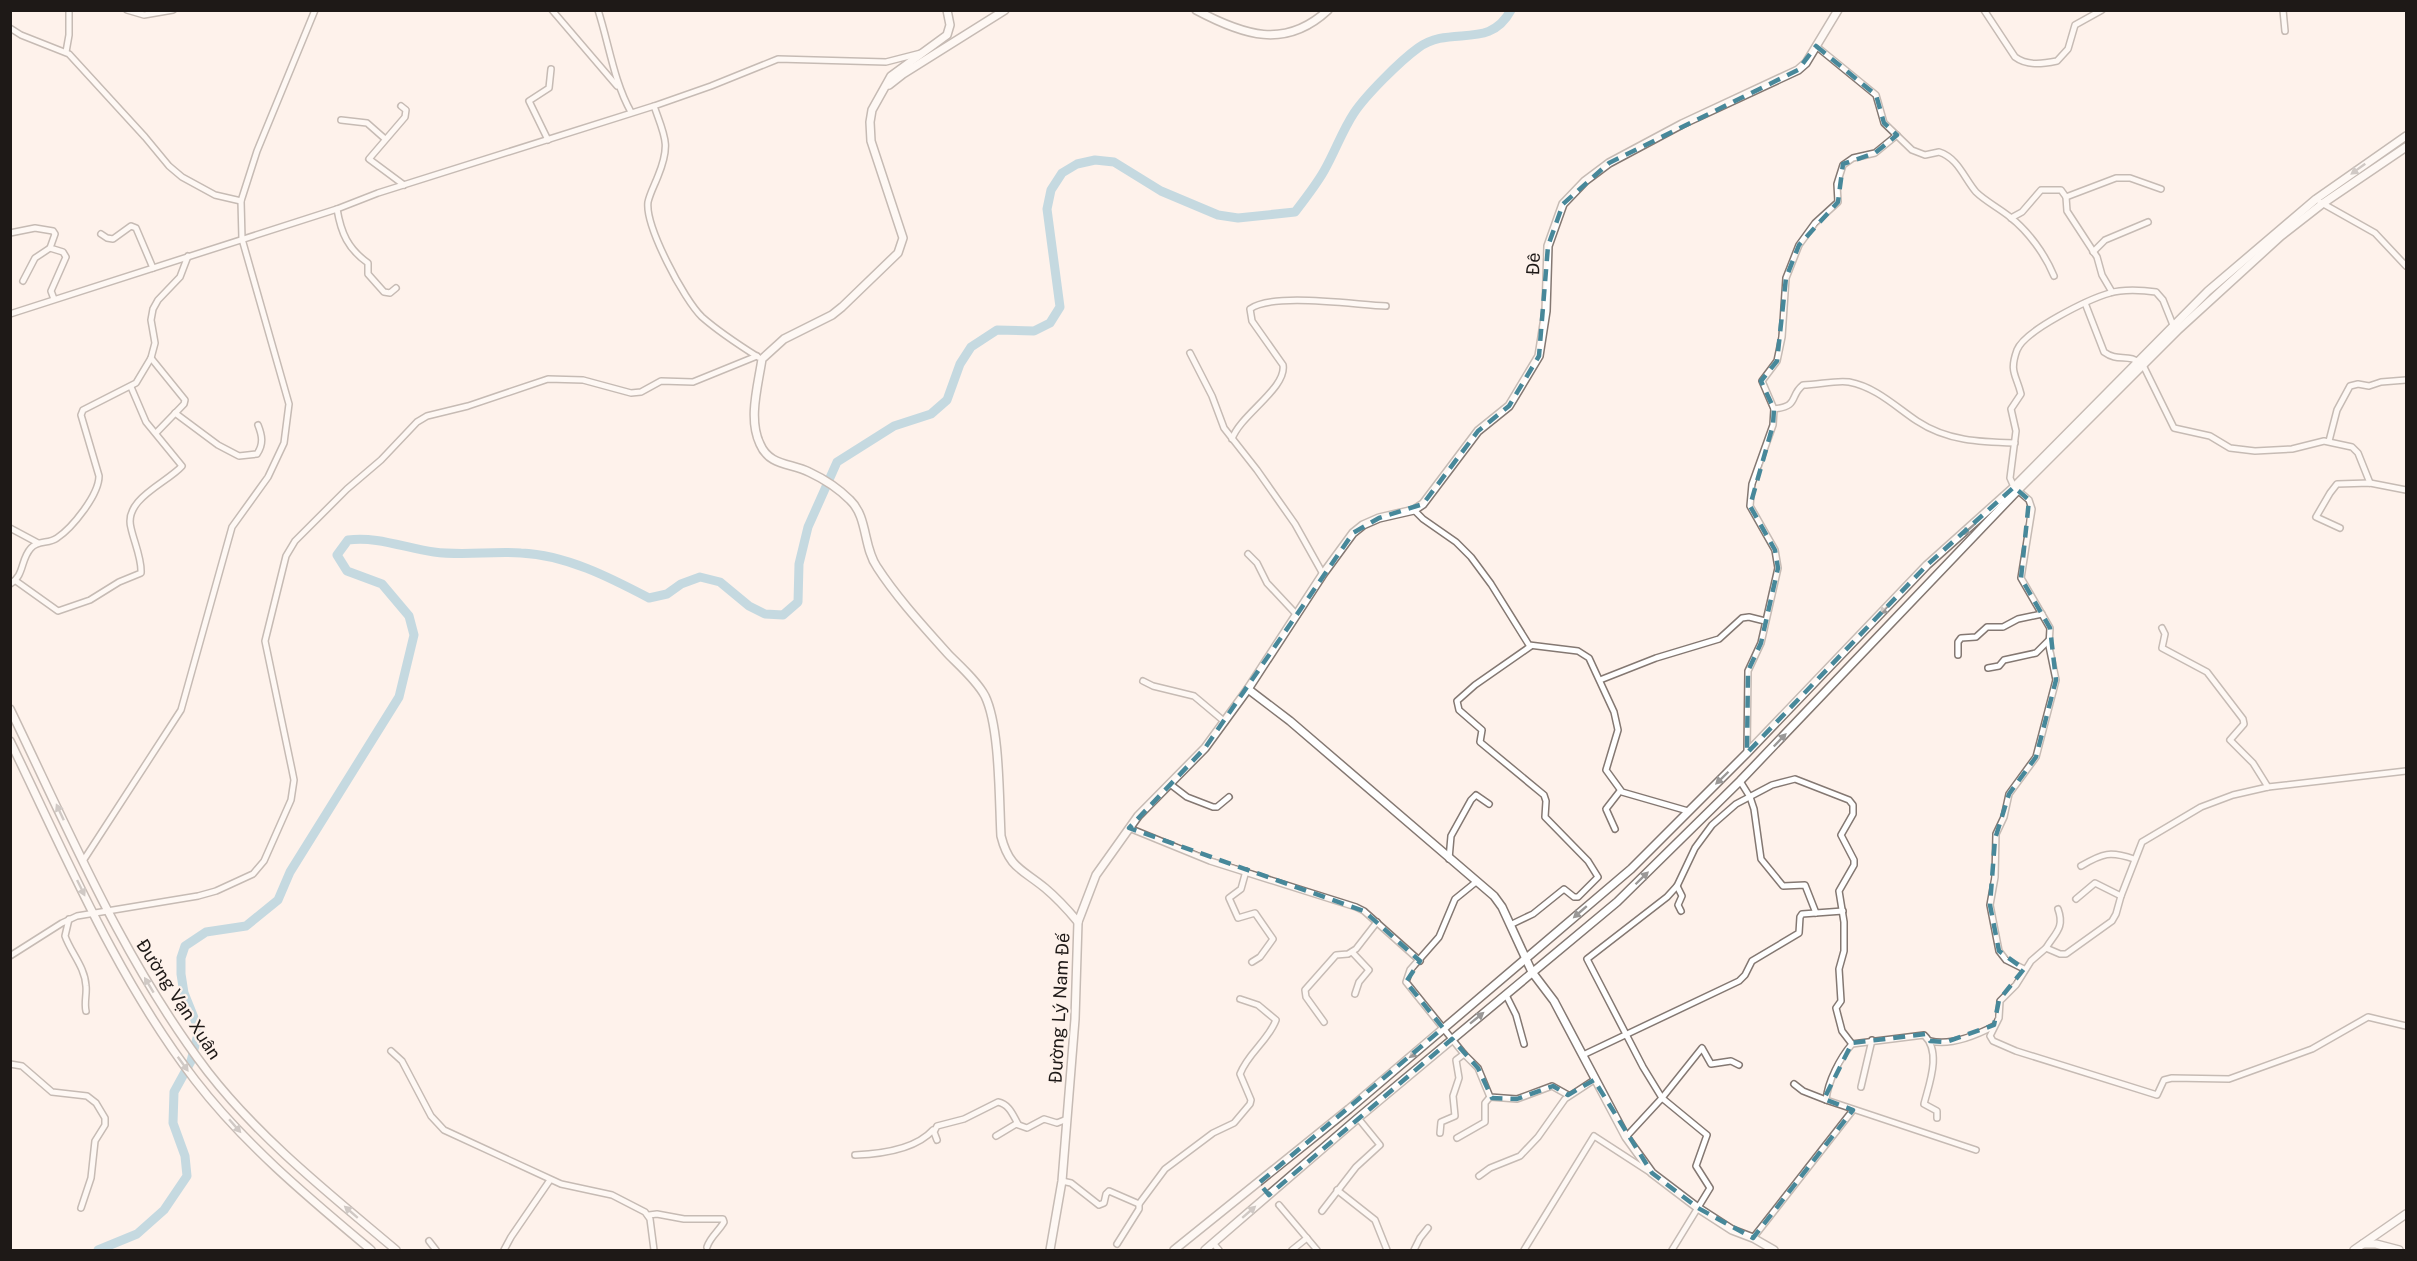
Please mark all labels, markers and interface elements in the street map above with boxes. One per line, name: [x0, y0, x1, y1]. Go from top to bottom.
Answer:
one-way arrow: [2351, 163, 2367, 175]
street label: Đê: [1522, 252, 1544, 276]
one-way arrow: [1962, 522, 1977, 535]
one-way arrow: [1880, 600, 1894, 614]
one-way arrow: [1772, 734, 1786, 748]
one-way arrow: [1714, 771, 1729, 785]
one-way arrow: [55, 803, 64, 820]
one-way arrow: [1634, 871, 1649, 885]
one-way arrow: [77, 879, 86, 896]
one-way arrow: [1573, 905, 1588, 918]
street label: Đường Lý Nam Đế: [1045, 932, 1073, 1084]
street label: Đường Vạn Xuân: [132, 935, 226, 1063]
one-way arrow: [144, 976, 154, 993]
one-way arrow: [1469, 1012, 1484, 1025]
one-way arrow: [1409, 1045, 1424, 1058]
one-way arrow: [177, 1055, 189, 1071]
one-way arrow: [228, 1118, 241, 1133]
one-way arrow: [343, 1206, 359, 1219]
one-way arrow: [1241, 1206, 1256, 1219]

